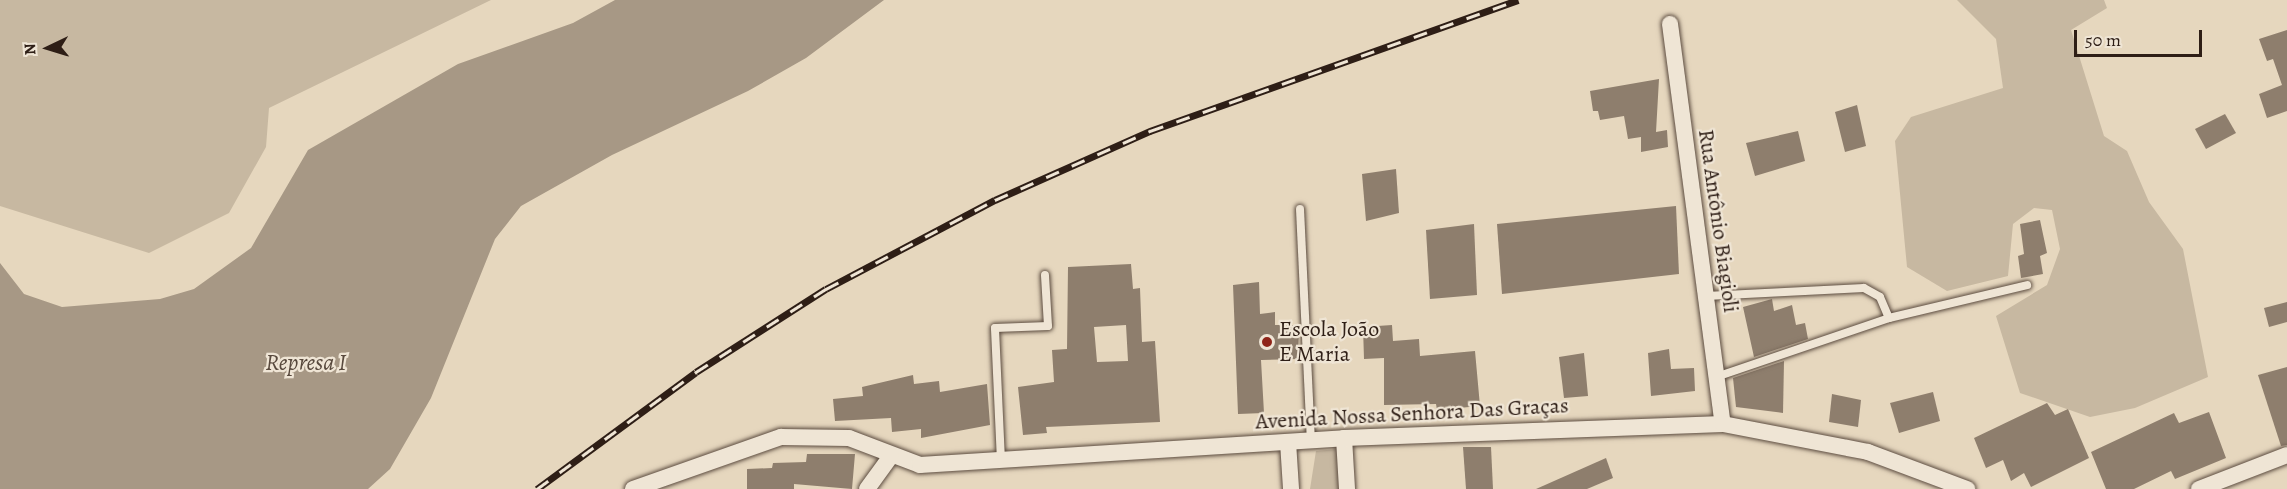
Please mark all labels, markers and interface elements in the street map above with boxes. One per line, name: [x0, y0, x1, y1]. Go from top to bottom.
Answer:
north arrow: [18, 18, 78, 78]
scale bar: [2077, 18, 2204, 56]
text: 50 m: [2085, 28, 2121, 52]
text: N: [19, 43, 41, 56]
street label: Rua Antônio Biagioli: [1692, 128, 1744, 314]
place label: Escola João E Maria: [1279, 316, 1379, 368]
marker: Escola João E Maria: [1260, 335, 1274, 349]
water label: Represa I: [265, 349, 347, 377]
street label: Avenida Nossa Senhora Das Graças: [1255, 393, 1569, 435]

